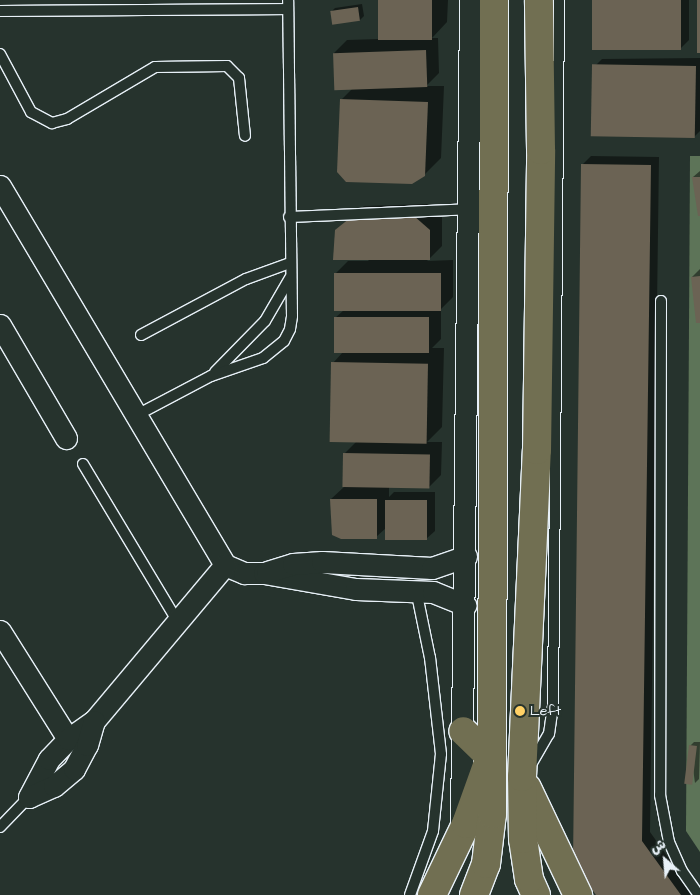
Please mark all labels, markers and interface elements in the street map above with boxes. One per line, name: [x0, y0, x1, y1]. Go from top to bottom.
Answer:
place label: Left: [530, 703, 561, 719]
marker: Left: [514, 705, 526, 717]
text: ش: [647, 834, 670, 859]
north arrow: [640, 835, 690, 885]

